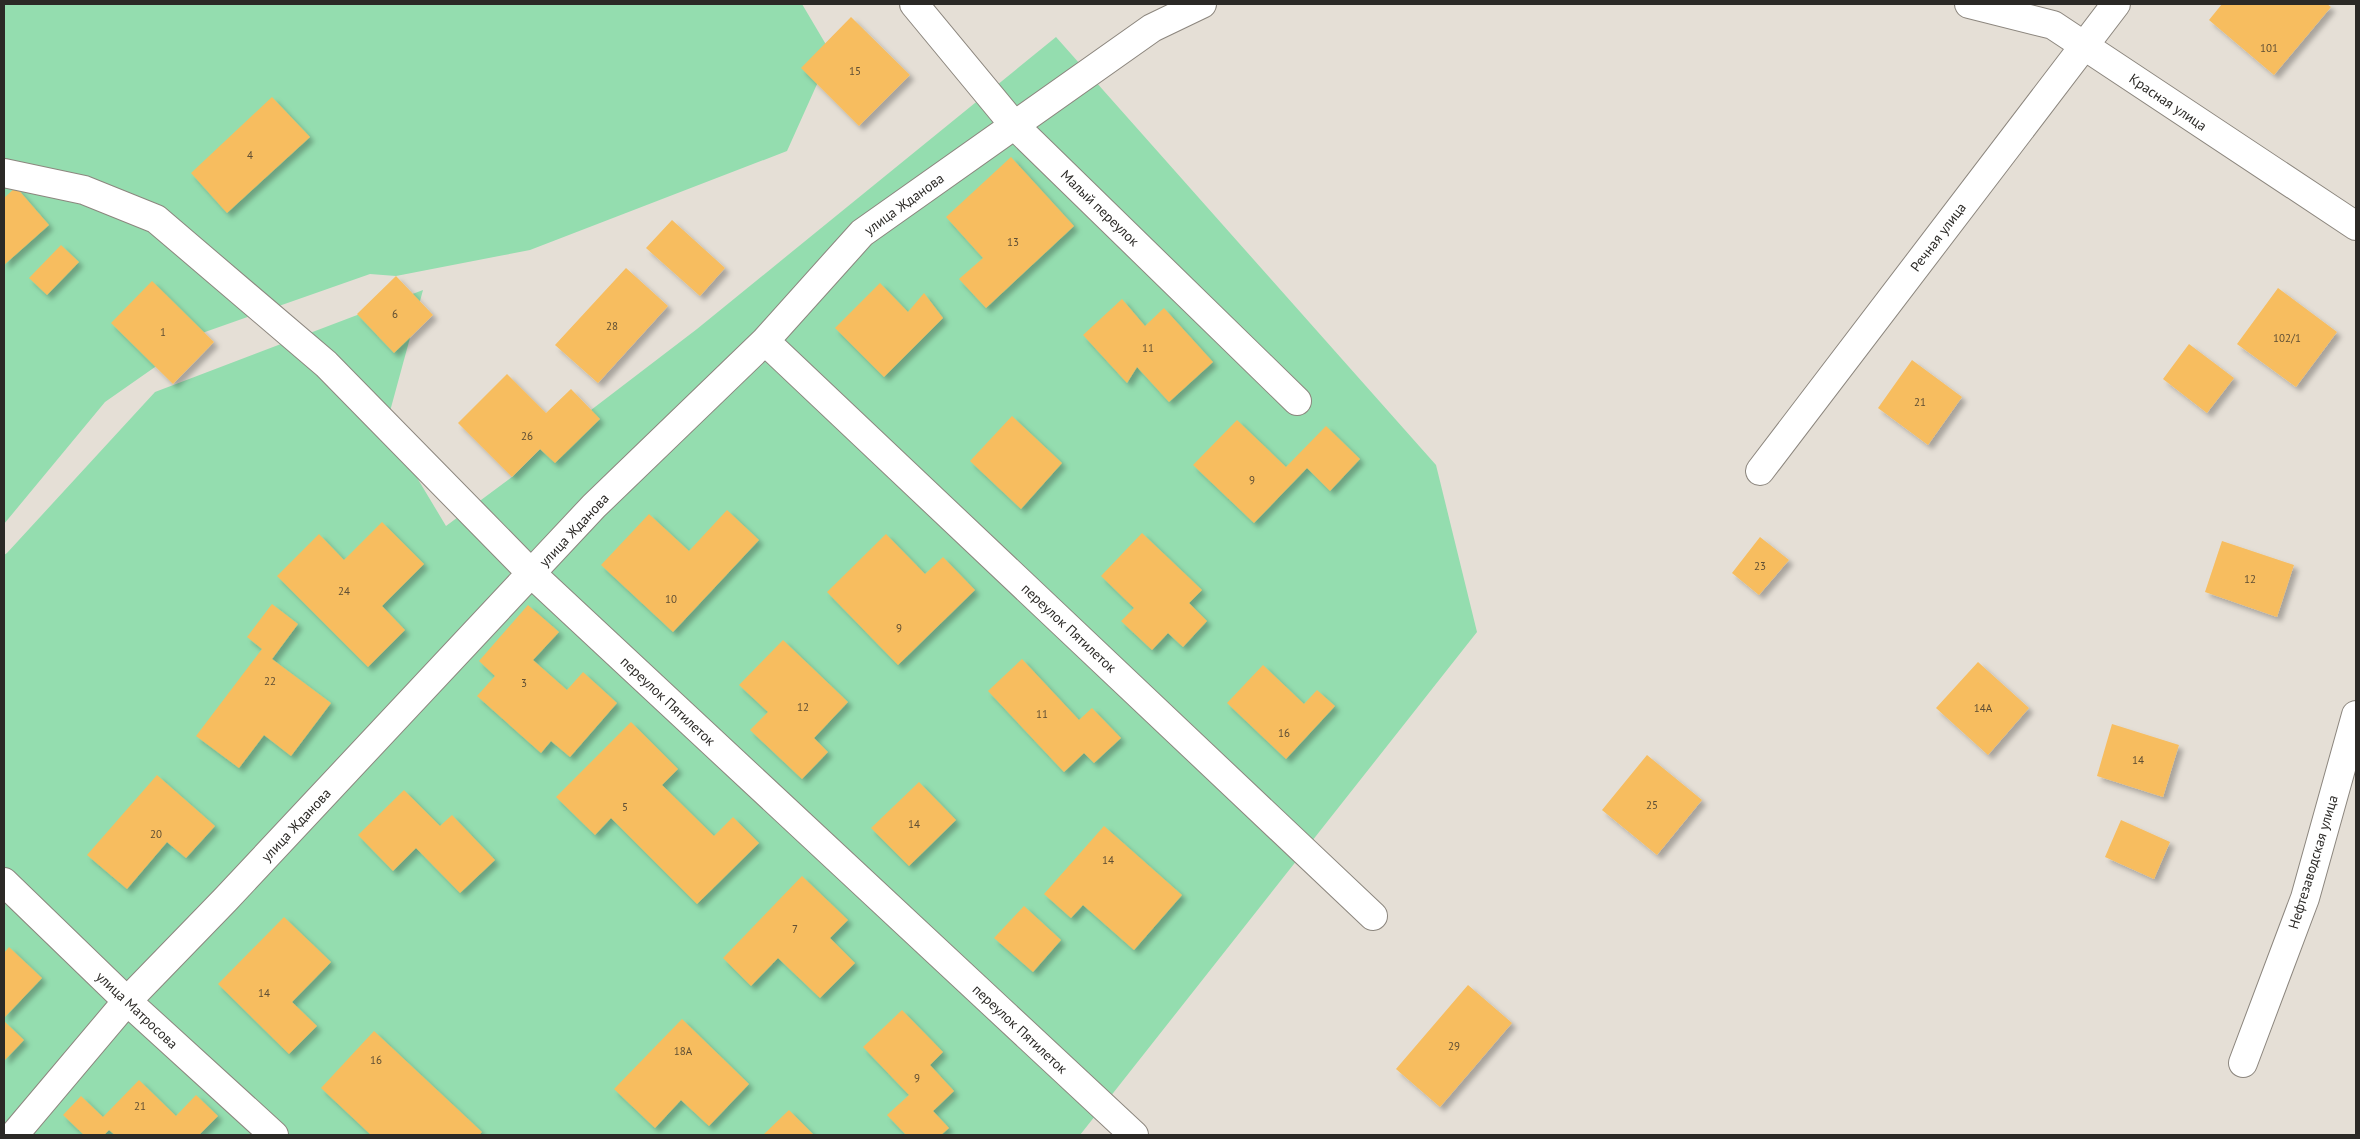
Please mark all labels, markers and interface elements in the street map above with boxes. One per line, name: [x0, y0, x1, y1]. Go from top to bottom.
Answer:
house number: 101: [2260, 41, 2278, 55]
house number: 15: [849, 64, 861, 78]
street label: Красная улица: [2126, 69, 2210, 135]
house number: 4: [247, 148, 253, 162]
street label: Малый переулок: [1057, 166, 1143, 250]
street label: улица Жданова: [861, 169, 947, 239]
street label: Речная улица: [1906, 199, 1970, 275]
house number: 13: [1007, 235, 1019, 249]
house number: 6: [392, 307, 398, 321]
house number: 28: [606, 319, 618, 333]
house number: 1: [160, 325, 166, 339]
house number: 102/1: [2273, 331, 2301, 345]
house number: 11: [1142, 341, 1154, 355]
house number: 21: [1914, 395, 1926, 409]
house number: 26: [521, 429, 533, 443]
house number: 9: [1249, 473, 1255, 487]
street label: улица Жданова: [535, 489, 613, 571]
house number: 23: [1754, 559, 1766, 573]
house number: 12: [2244, 572, 2256, 586]
street label: переулок Пятилеток: [1018, 579, 1120, 677]
house number: 24: [338, 584, 350, 598]
house number: 10: [665, 592, 677, 606]
house number: 9: [896, 621, 902, 635]
street label: переулок Пятилеток: [617, 652, 719, 750]
house number: 22: [264, 674, 276, 688]
house number: 3: [521, 676, 527, 690]
house number: 12: [797, 700, 809, 714]
house number: 14А: [1974, 701, 1993, 715]
house number: 11: [1036, 707, 1048, 721]
house number: 16: [1278, 726, 1290, 740]
house number: 14: [2132, 753, 2144, 767]
street label: улица Жданова: [257, 784, 335, 866]
street label: Нефтезаводская улица: [2284, 793, 2342, 931]
house number: 25: [1646, 798, 1658, 812]
house number: 5: [622, 800, 628, 814]
house number: 14: [908, 817, 920, 831]
house number: 20: [150, 827, 162, 841]
house number: 14: [1102, 853, 1114, 867]
house number: 7: [792, 922, 798, 936]
street label: улица Матросова: [92, 967, 182, 1053]
street label: переулок Пятилеток: [969, 980, 1071, 1078]
house number: 14: [258, 986, 270, 1000]
house number: 29: [1448, 1039, 1460, 1053]
house number: 18А: [674, 1044, 693, 1058]
house number: 16: [370, 1053, 382, 1067]
house number: 9: [914, 1071, 920, 1085]
house number: 21: [134, 1099, 146, 1113]

